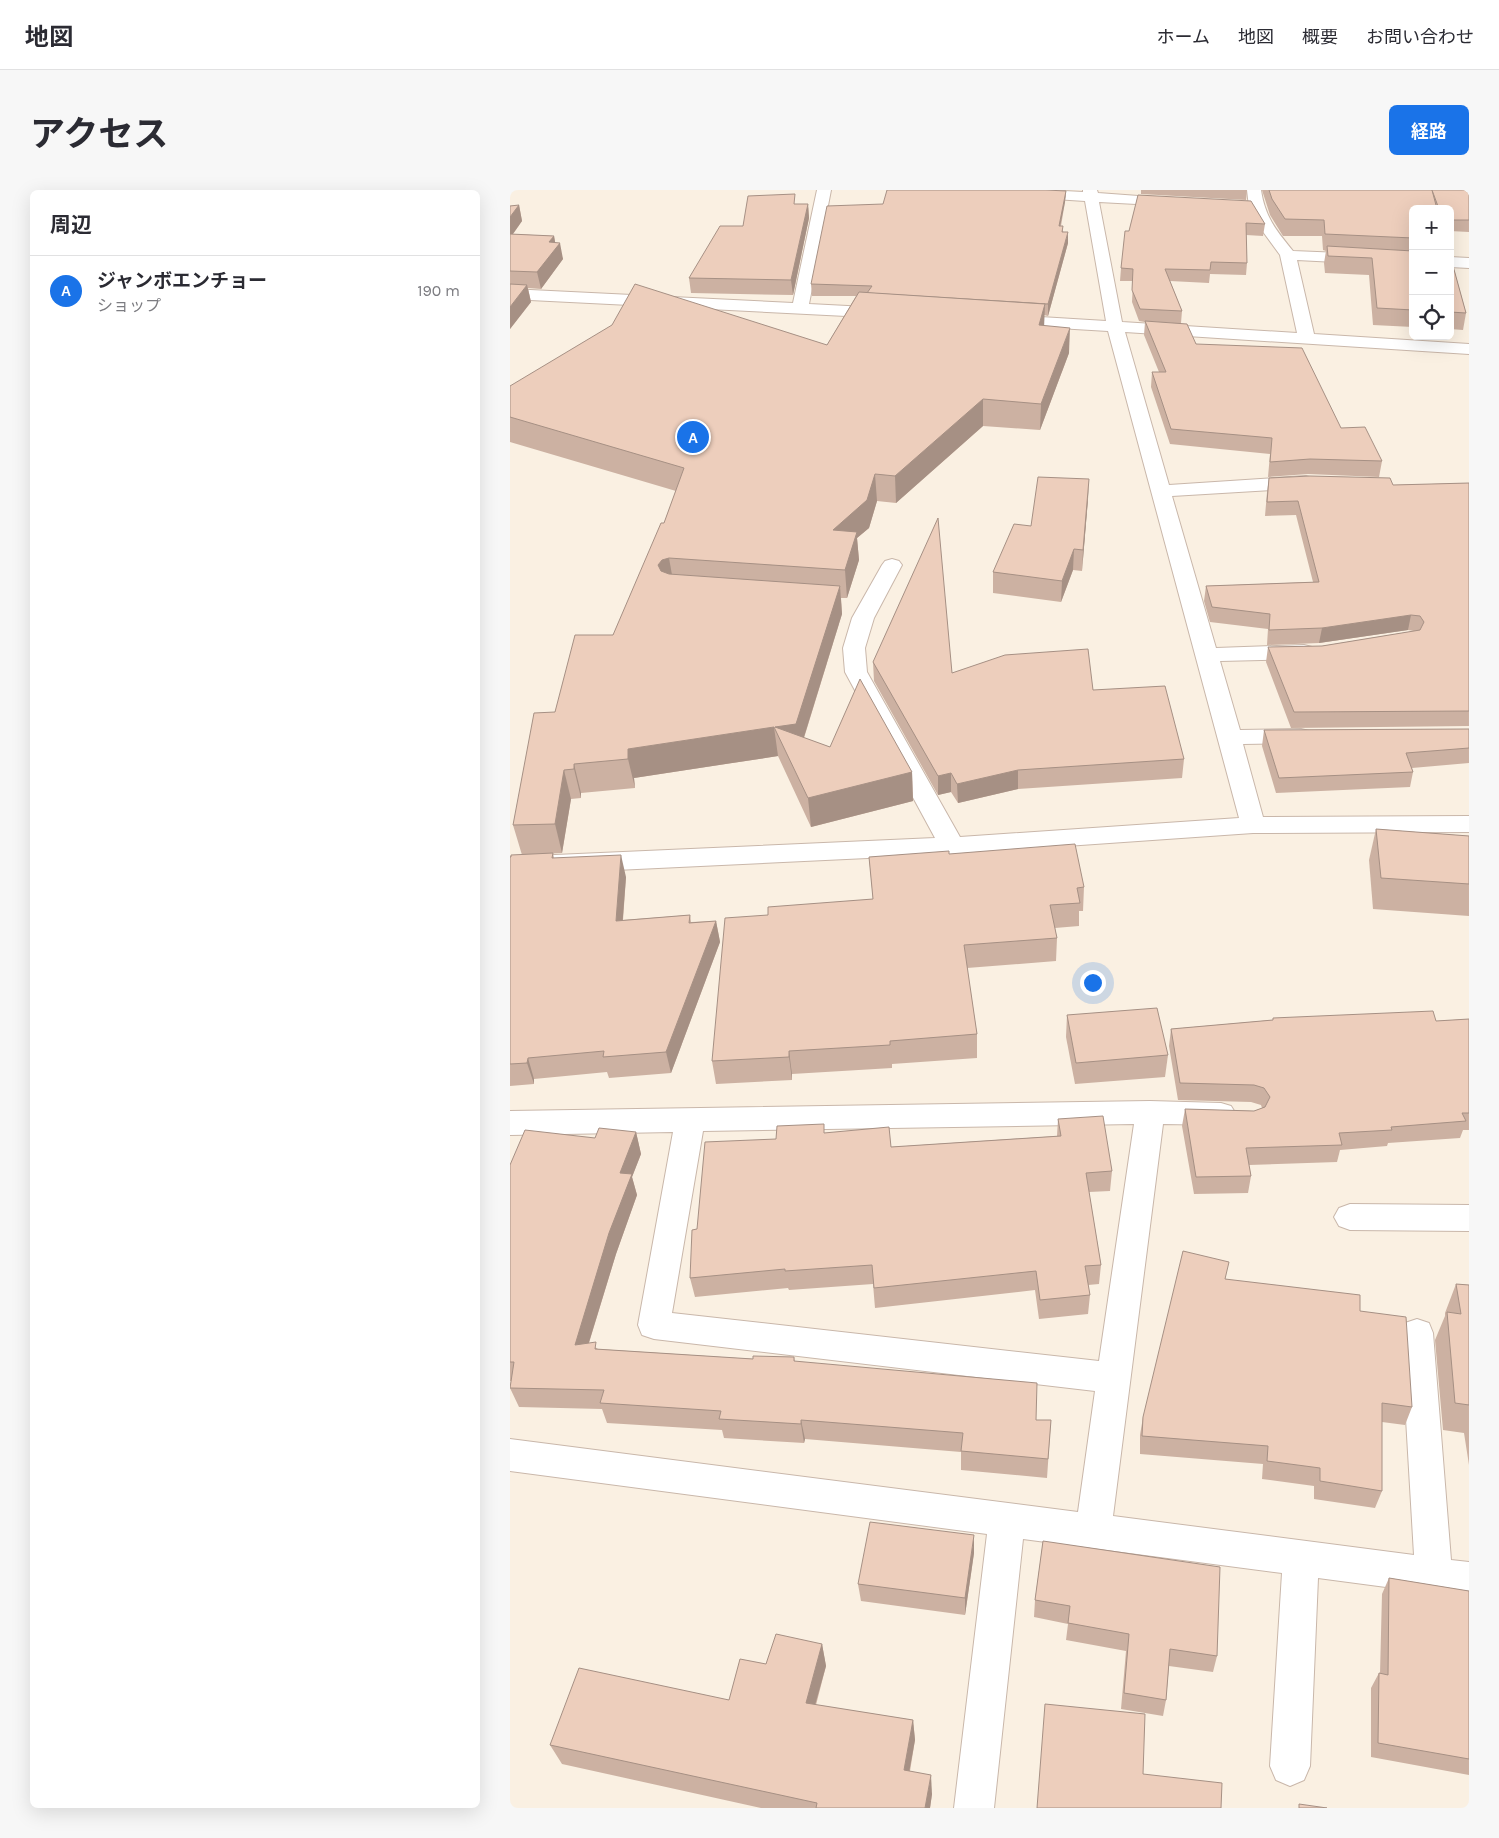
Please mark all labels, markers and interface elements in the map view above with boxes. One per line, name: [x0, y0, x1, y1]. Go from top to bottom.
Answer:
text: 地図: [25, 23, 73, 51]
text: ホーム: [1157, 26, 1210, 48]
text: 地図: [1238, 26, 1274, 48]
text: 概要: [1302, 26, 1338, 48]
text: お問い合わせ: [1366, 26, 1474, 48]
button: 経路: [1389, 105, 1469, 155]
text: アクセス: [30, 114, 168, 155]
map controls: [1409, 205, 1454, 340]
button: +: [1409, 205, 1454, 250]
text: 周辺: [50, 213, 92, 237]
button: −: [1409, 250, 1454, 295]
text: ジャンボエンチョー: [97, 270, 267, 292]
text: A: [61, 281, 71, 300]
text: 190 m: [417, 281, 460, 300]
button: locate: [1409, 295, 1454, 340]
text: ショップ: [97, 296, 161, 315]
pin: A: [677, 418, 709, 456]
your location: [1080, 970, 1106, 996]

